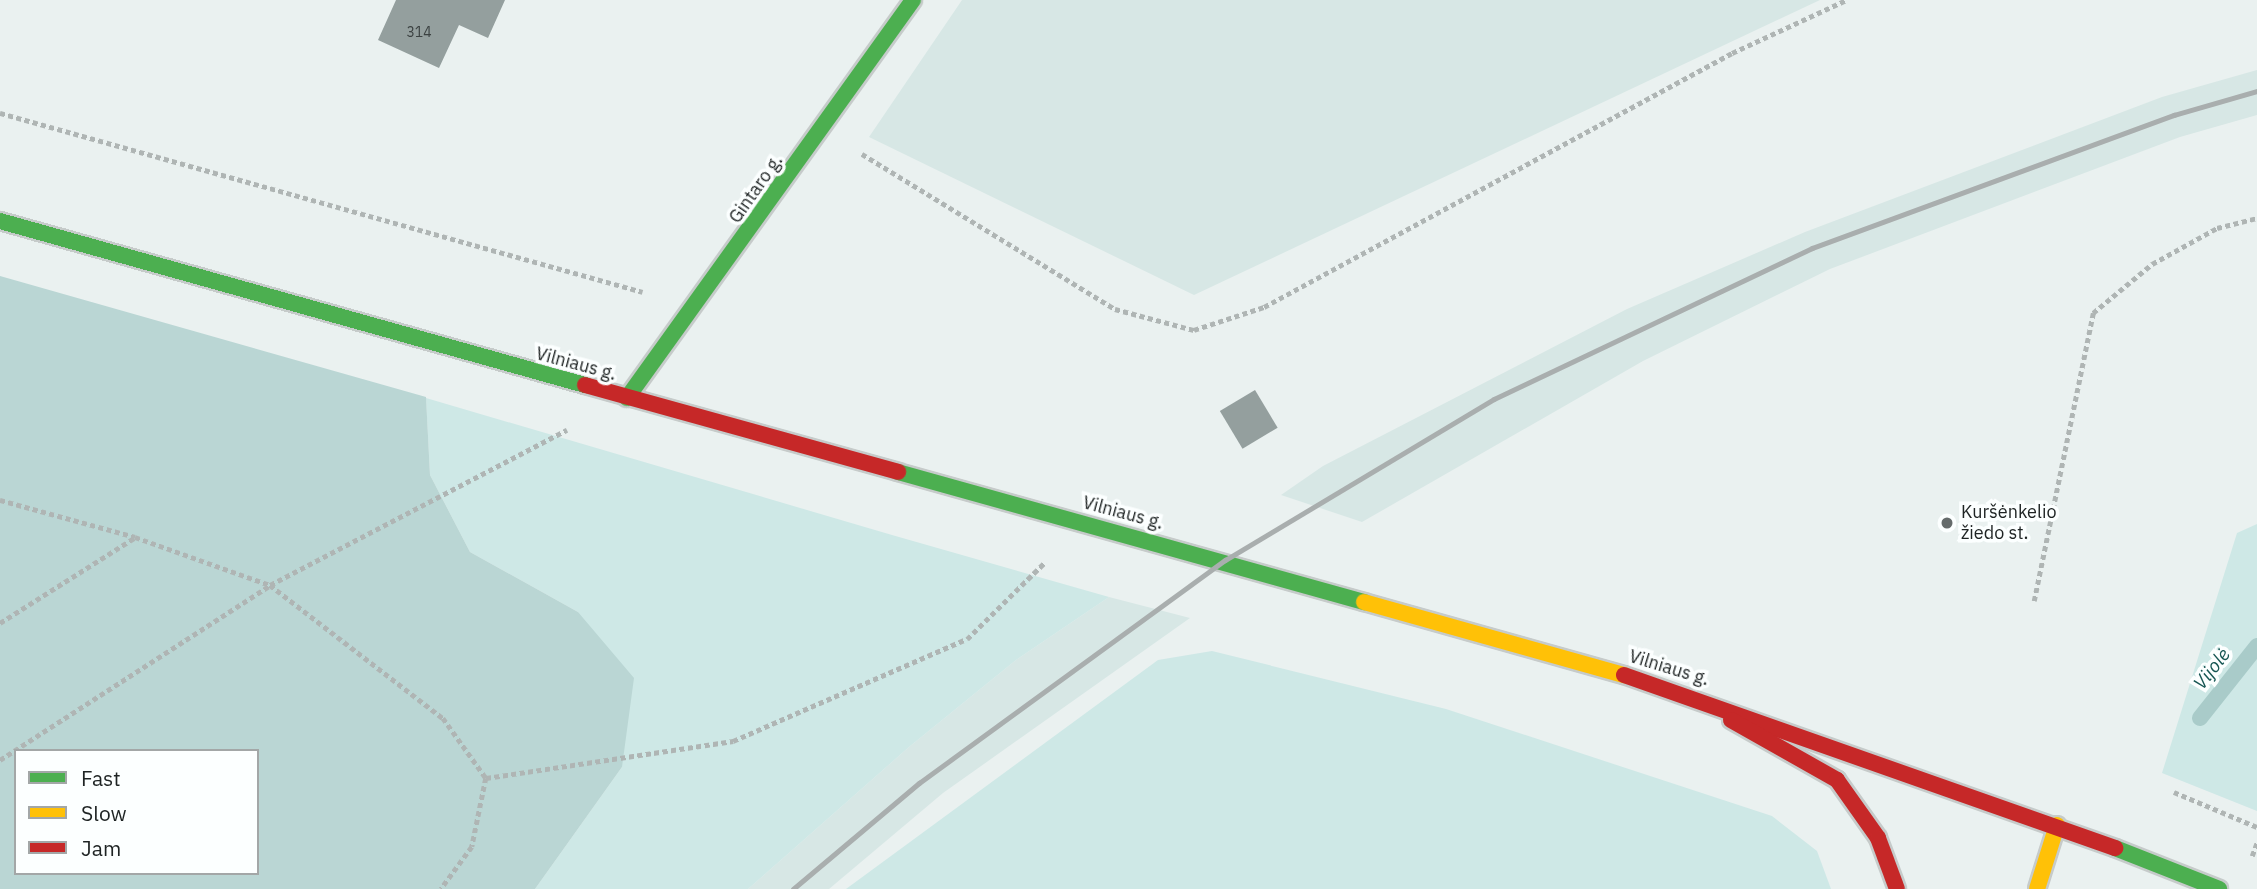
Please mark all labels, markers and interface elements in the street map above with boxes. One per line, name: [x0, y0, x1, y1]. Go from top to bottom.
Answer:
house number: 314: [406, 24, 432, 40]
street label: Gintaro g.: [725, 151, 787, 227]
street label: Vilniaus g.: [533, 343, 619, 385]
street label: Vilniaus g.: [1080, 492, 1166, 534]
place label: Kuršėnkelio žiedo st.: [1961, 502, 2056, 544]
marker: Kuršėnkelio žiedo st.: [1939, 515, 1955, 531]
water label: Vijolė: [2189, 644, 2235, 694]
street label: Vilniaus g.: [1626, 646, 1712, 690]
legend: [14, 749, 259, 875]
text: Fast: [81, 764, 121, 792]
text: Slow: [81, 799, 127, 827]
text: Jam: [81, 834, 121, 862]

